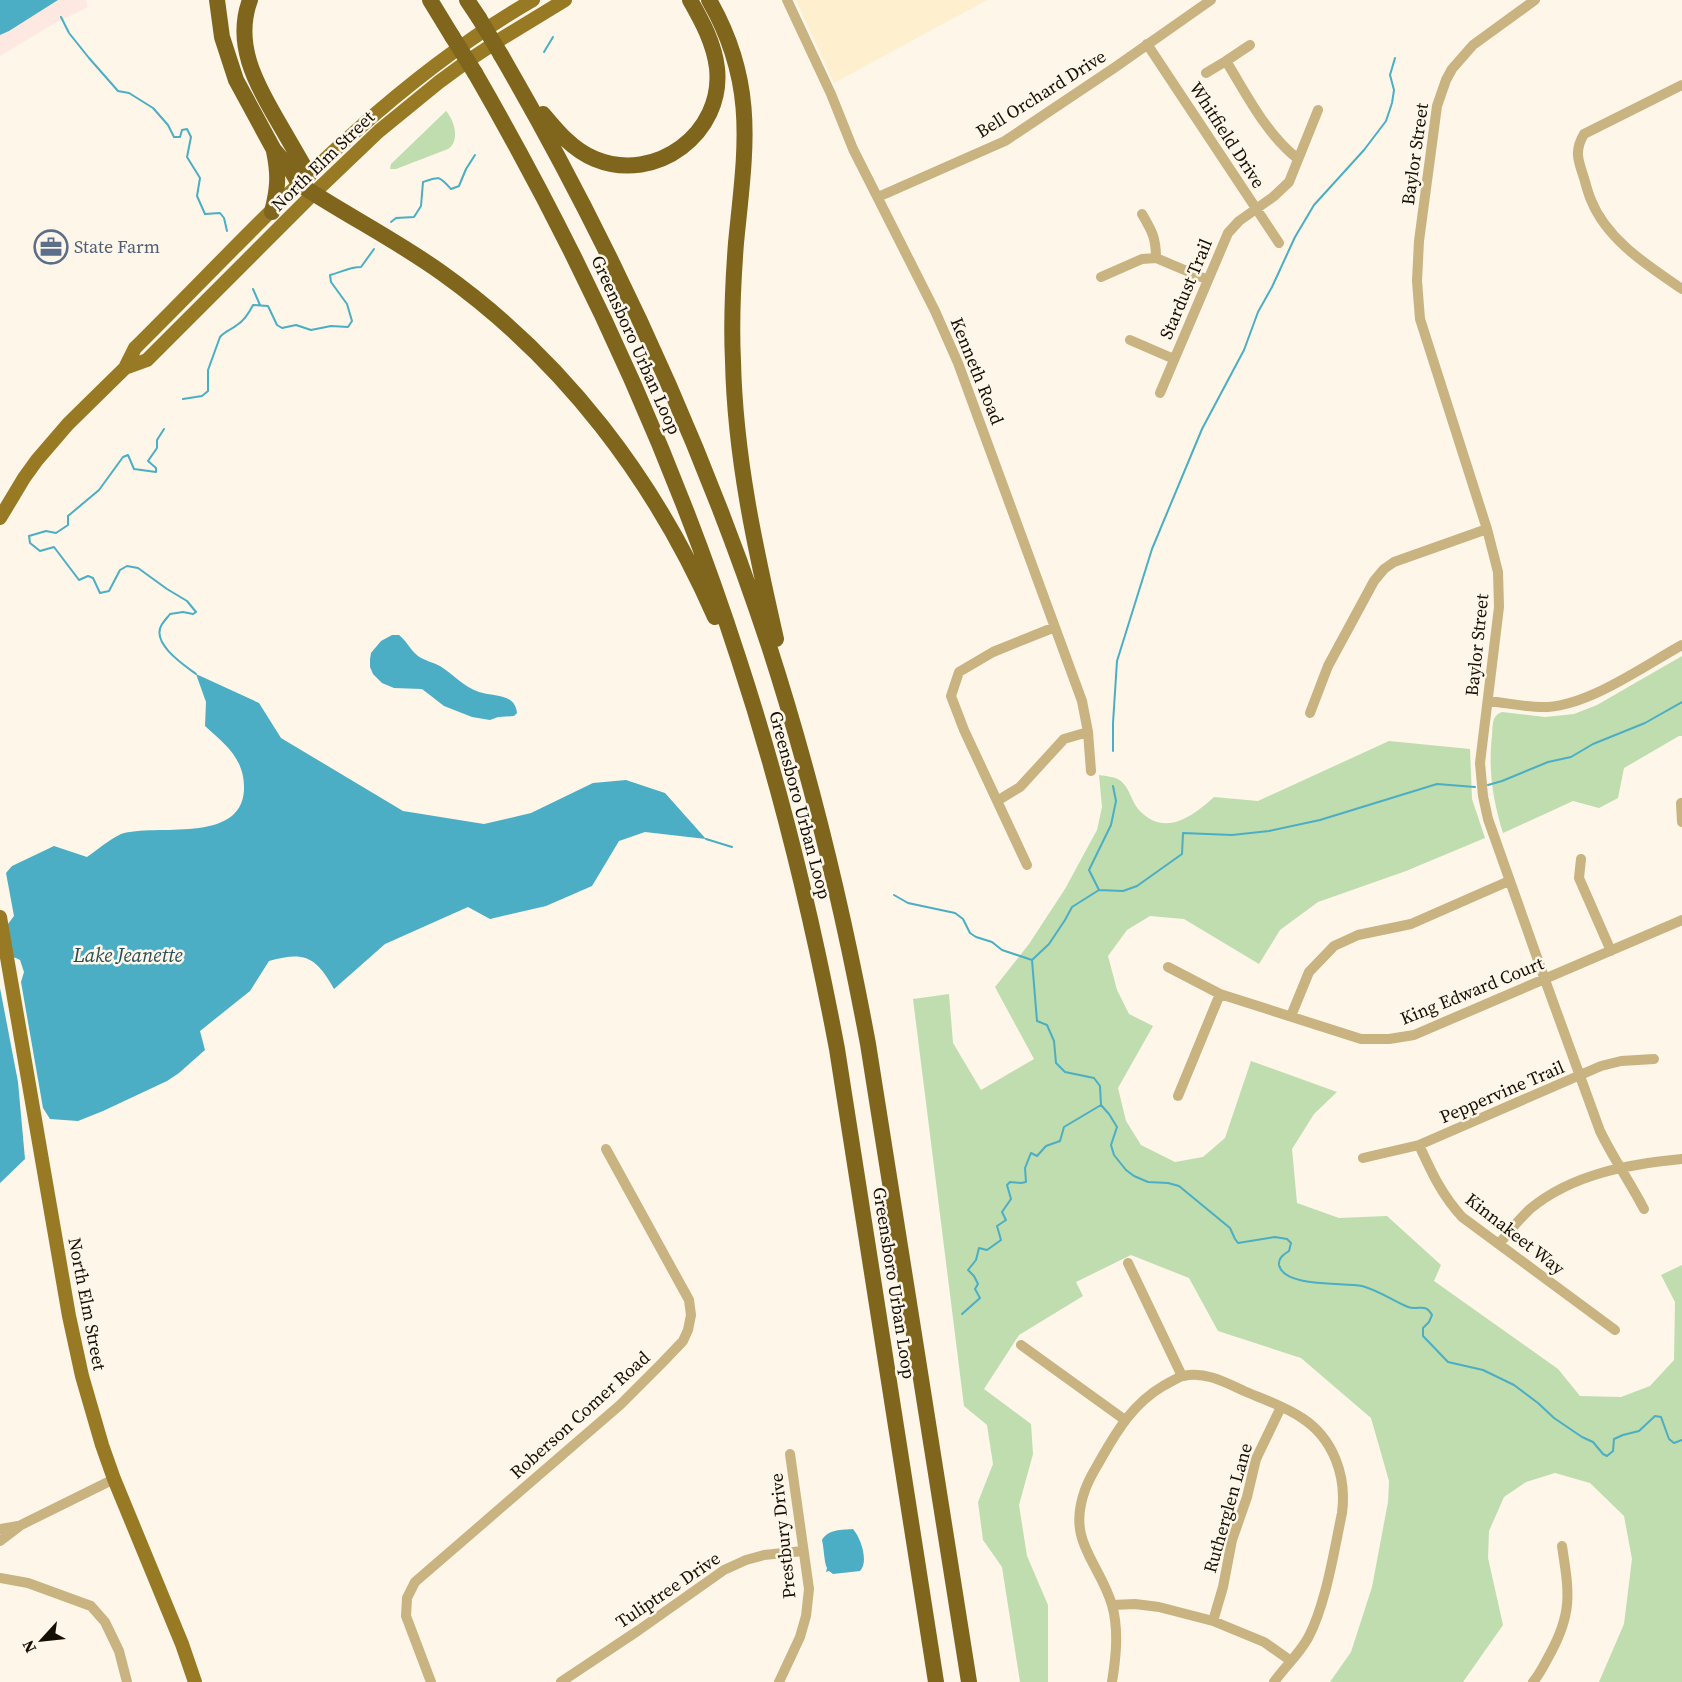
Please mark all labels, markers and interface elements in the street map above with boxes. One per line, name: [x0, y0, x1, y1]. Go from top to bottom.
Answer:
street label: Bell Orchard Drive: [971, 43, 1111, 144]
street label: Whitfield Drive: [1184, 77, 1271, 193]
street label: Baylor Street: [1395, 101, 1434, 207]
street label: North Elm Street: [265, 105, 380, 216]
office icon: State Farm: [33, 229, 69, 265]
place label: State Farm: [74, 234, 160, 259]
street label: Stardust Trail: [1153, 235, 1218, 343]
street label: Greensboro Urban Loop: [586, 251, 687, 438]
street label: Kenneth Road: [945, 314, 1010, 428]
street label: Baylor Street: [1459, 592, 1494, 697]
street label: Greensboro Urban Loop: [763, 708, 838, 902]
water label: Lake Jeanette: [72, 941, 183, 969]
street label: King Edward Court: [1396, 950, 1547, 1031]
street label: Peppervine Trail: [1436, 1054, 1568, 1129]
street label: Greensboro Urban Loop: [867, 1185, 922, 1381]
street label: Kinnakeet Way: [1460, 1187, 1571, 1281]
street label: North Elm Street: [62, 1235, 113, 1373]
street label: Roberson Comer Road: [504, 1345, 655, 1484]
street label: Rutherglen Lane: [1197, 1440, 1258, 1576]
street label: Prestbury Drive: [763, 1472, 802, 1600]
street label: Tuliptree Drive: [611, 1545, 725, 1634]
north arrow: [12, 1610, 72, 1670]
text: N: [16, 1636, 41, 1657]

